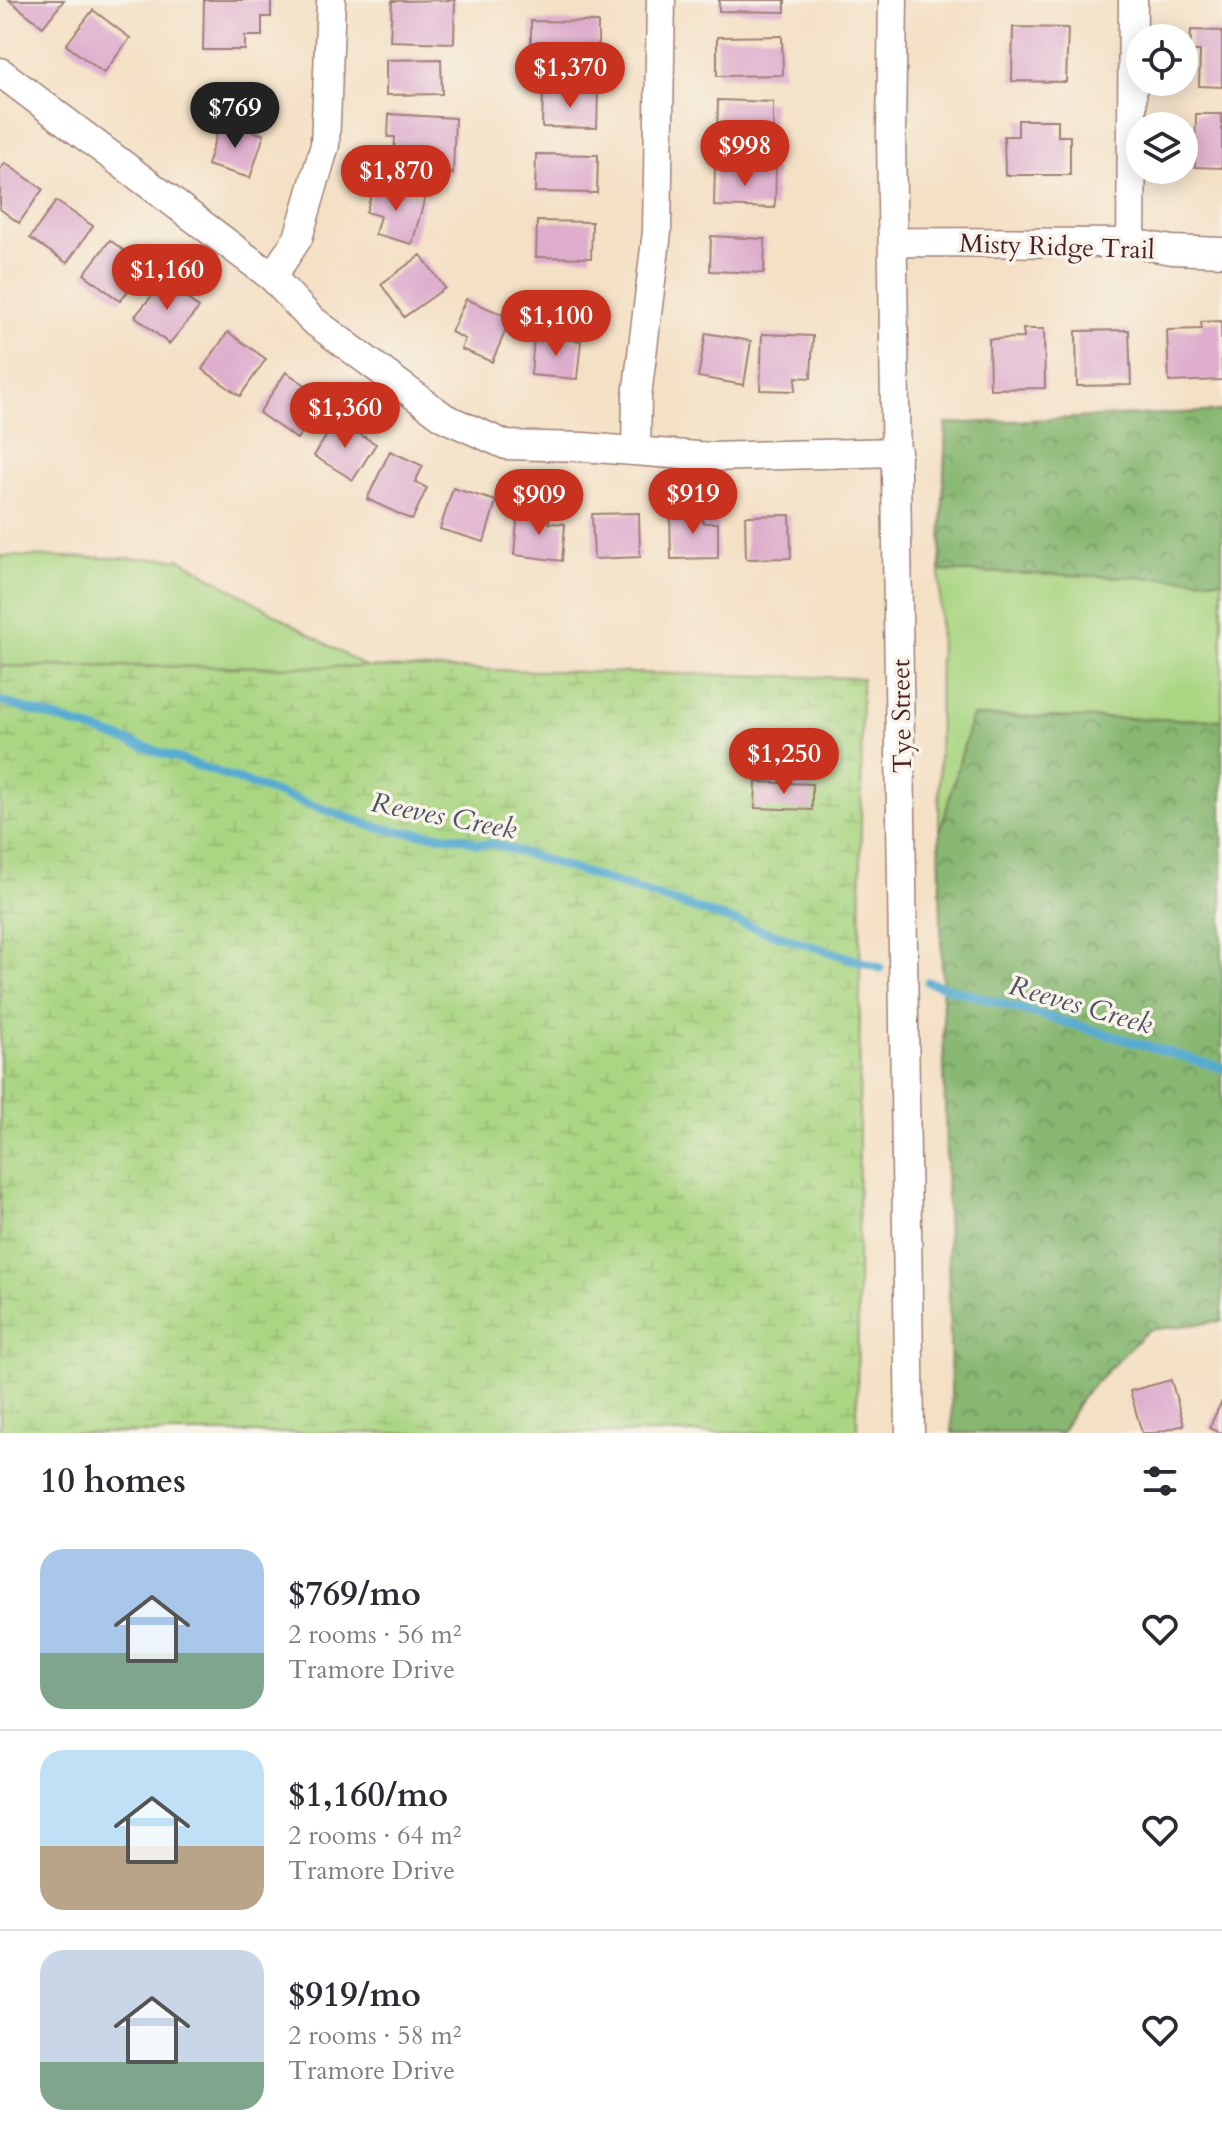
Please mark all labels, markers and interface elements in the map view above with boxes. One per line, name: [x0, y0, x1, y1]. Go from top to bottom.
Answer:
map controls: [1126, 24, 1198, 184]
button: locate: [1126, 24, 1198, 96]
pin: $1,370: [505, 42, 635, 110]
text: $1,370: [533, 50, 607, 85]
pin: $769: [188, 82, 282, 150]
text: $769: [208, 90, 262, 125]
button: layers: [1126, 112, 1198, 184]
pin: $998: [698, 120, 792, 188]
text: $998: [718, 128, 772, 163]
pin: $1,870: [331, 145, 461, 213]
text: $1,870: [359, 153, 433, 188]
street label: Misty Ridge Trail: [959, 226, 1156, 267]
pin: $1,160: [102, 244, 232, 312]
text: $1,160: [130, 252, 204, 287]
pin: $1,100: [491, 290, 621, 358]
text: $1,100: [519, 298, 593, 333]
pin: $1,360: [280, 382, 410, 450]
text: $1,360: [308, 390, 382, 425]
pin: $919: [646, 468, 740, 536]
pin: $909: [492, 469, 586, 537]
text: $919: [666, 476, 720, 511]
text: $909: [512, 477, 566, 512]
street label: Tye Street: [883, 659, 920, 773]
pin: $1,250: [719, 728, 849, 796]
text: $1,250: [747, 736, 821, 771]
water label: Reeves Creek: [368, 783, 520, 849]
water label: Reeves Creek: [1005, 966, 1157, 1044]
text: 10 homes: [40, 1458, 186, 1504]
icon: filters: [1138, 1459, 1182, 1503]
text: $769/mo: [288, 1571, 421, 1617]
icon: home: [104, 1581, 200, 1677]
icon: heart: [1138, 1607, 1182, 1651]
text: 2 rooms · 56 m²: [288, 1617, 461, 1652]
text: Tramore Drive: [288, 1652, 455, 1687]
text: $1,160/mo: [288, 1772, 448, 1818]
icon: home: [104, 1782, 200, 1878]
icon: heart: [1138, 1808, 1182, 1852]
text: 2 rooms · 64 m²: [288, 1818, 461, 1853]
text: Tramore Drive: [288, 1853, 455, 1888]
text: $919/mo: [288, 1972, 421, 2018]
icon: home: [104, 1982, 200, 2078]
icon: heart: [1138, 2008, 1182, 2052]
text: 2 rooms · 58 m²: [288, 2018, 461, 2053]
text: Tramore Drive: [288, 2053, 455, 2088]

